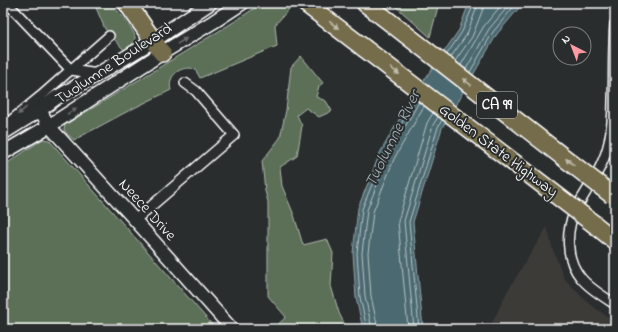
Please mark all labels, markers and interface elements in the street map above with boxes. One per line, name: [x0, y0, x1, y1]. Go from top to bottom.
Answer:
street label: Tuolumne Boulevard: [51, 17, 177, 111]
one-way arrow: [329, 21, 340, 30]
north arrow: [552, 26, 592, 66]
text: N: [558, 31, 574, 48]
one-way arrow: [177, 37, 187, 45]
one-way arrow: [389, 67, 400, 75]
one-way arrow: [462, 78, 473, 86]
water label: Tuolumne River: [359, 84, 428, 192]
road number: CA 99: [477, 92, 517, 118]
street label: Golden State Highway: [433, 98, 563, 204]
one-way arrow: [16, 107, 27, 116]
one-way arrow: [67, 107, 77, 115]
one-way arrow: [564, 158, 575, 166]
street label: Neece Drive: [112, 173, 182, 247]

